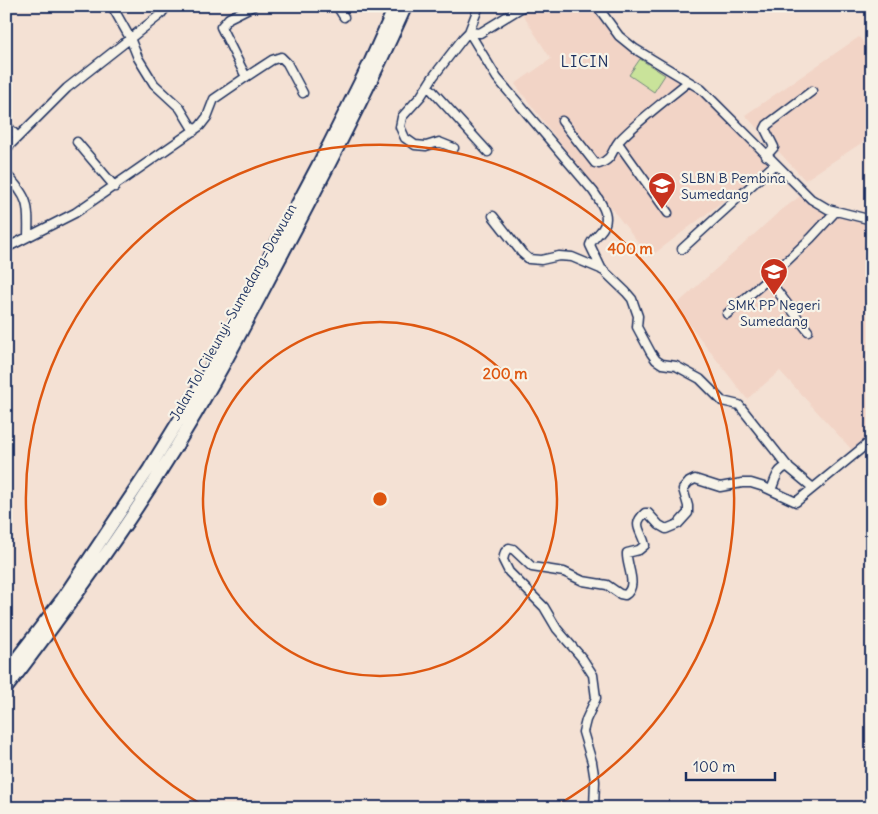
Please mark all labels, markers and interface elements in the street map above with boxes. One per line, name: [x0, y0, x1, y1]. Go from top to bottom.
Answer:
district label: LICIN: [561, 51, 609, 71]
place label: SLBN B Pembina Sumedang: [681, 169, 786, 203]
school or university icon: SLBN B Pembina Sumedang: [647, 171, 677, 210]
street label: Jalan Tol Cileunyi–Sumedang–Dawuan: [166, 200, 300, 424]
text: 400 m: [607, 239, 653, 258]
school or university icon: SMK PP Negeri Sumedang: [759, 257, 789, 296]
place label: SMK PP Negeri Sumedang: [728, 296, 820, 330]
text: 200 m: [483, 364, 527, 383]
centre of rings: [371, 490, 389, 508]
scale bar: [686, 749, 774, 781]
text: 100 m: [693, 757, 735, 776]

